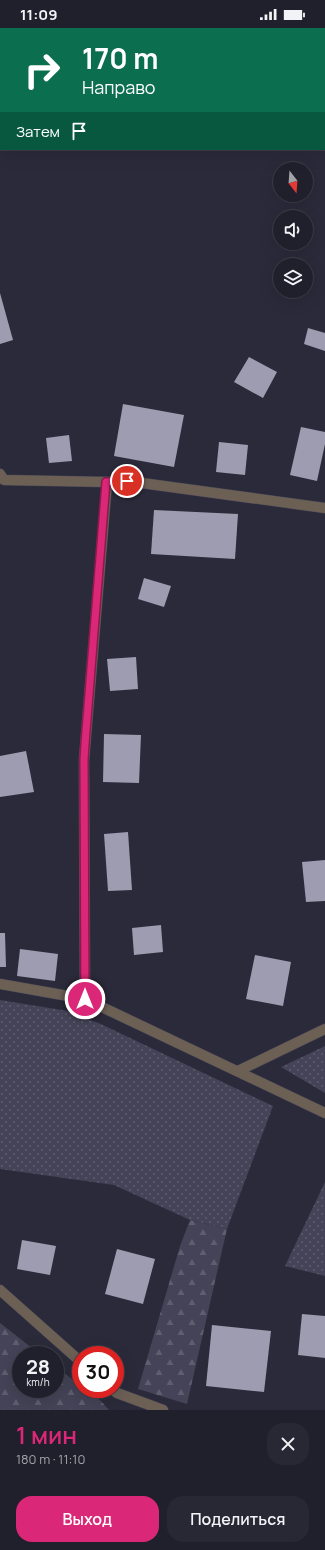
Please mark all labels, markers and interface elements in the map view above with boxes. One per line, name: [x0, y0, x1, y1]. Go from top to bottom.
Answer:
text: 11:09: [20, 4, 57, 25]
text: 170 m: [82, 39, 158, 77]
icon: right: [16, 44, 68, 96]
text: Направо: [82, 75, 156, 99]
icon: arrive: [68, 120, 90, 142]
text: Затем: [16, 121, 60, 142]
north arrow: [273, 162, 313, 202]
map controls: [273, 162, 313, 298]
button: sound: [273, 210, 313, 250]
button: layers: [273, 258, 313, 298]
pin: [110, 464, 144, 498]
icon: arrive: [116, 470, 138, 492]
position arrow: [64, 978, 106, 1020]
speed limit sign: 30: [72, 1346, 124, 1398]
text: 28: [26, 1353, 50, 1380]
text: km/h: [26, 1375, 50, 1389]
text: 1 мин: [16, 1418, 77, 1451]
button: close: [267, 1423, 309, 1465]
text: 180 m · 11:10: [16, 1450, 85, 1468]
button: Выход: [16, 1496, 159, 1542]
button: Поделиться: [167, 1496, 309, 1542]

